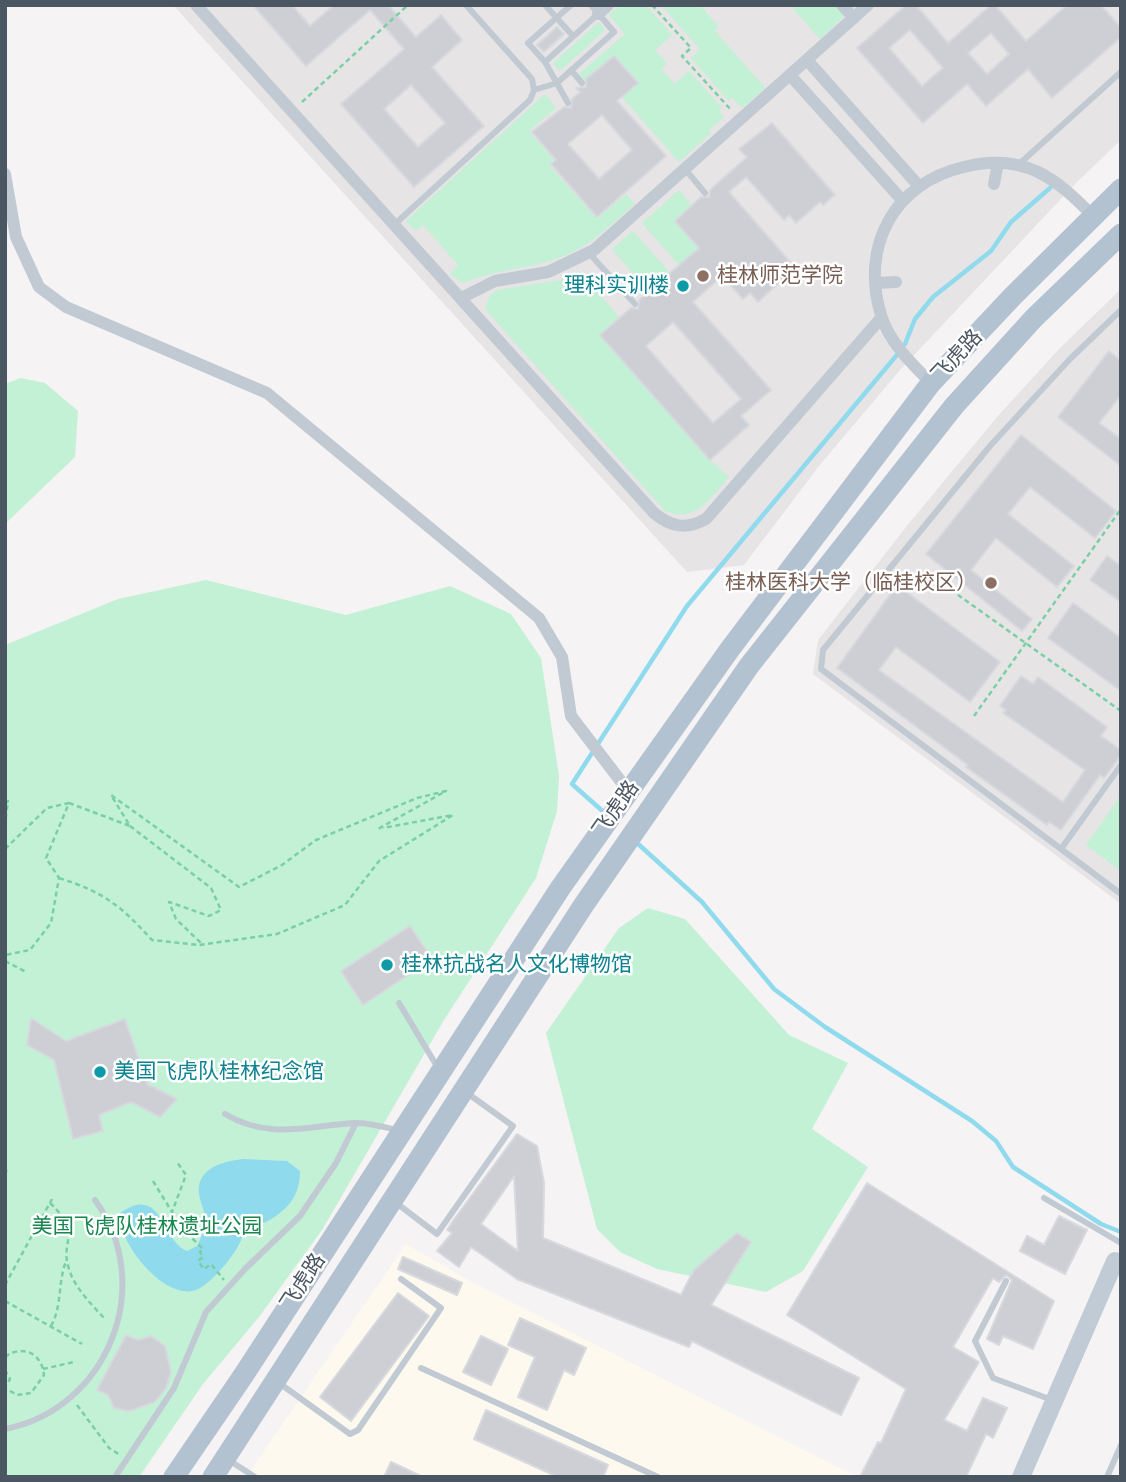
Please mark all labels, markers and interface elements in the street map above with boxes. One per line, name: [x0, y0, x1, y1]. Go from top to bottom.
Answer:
place label: 桂林师范学院: [717, 263, 843, 289]
marker: 桂林师范学院: [695, 268, 711, 284]
place label: 理科实训楼: [564, 273, 669, 299]
marker: 理科实训楼: [675, 278, 691, 294]
street label: 飞虎路: [926, 324, 988, 388]
place label: 桂林医科大学（临桂校区）: [725, 570, 977, 596]
marker: 桂林医科大学（临桂校区）: [983, 575, 999, 591]
street label: 飞虎路: [588, 776, 644, 842]
place label: 桂林抗战名人文化博物馆: [401, 952, 632, 978]
marker: 桂林抗战名人文化博物馆: [379, 957, 395, 973]
place label: 美国飞虎队桂林纪念馆: [114, 1059, 324, 1085]
marker: 美国飞虎队桂林纪念馆: [92, 1064, 108, 1080]
park label: 美国飞虎队桂林遗址公园: [32, 1214, 262, 1240]
street label: 飞虎路: [275, 1249, 331, 1315]

